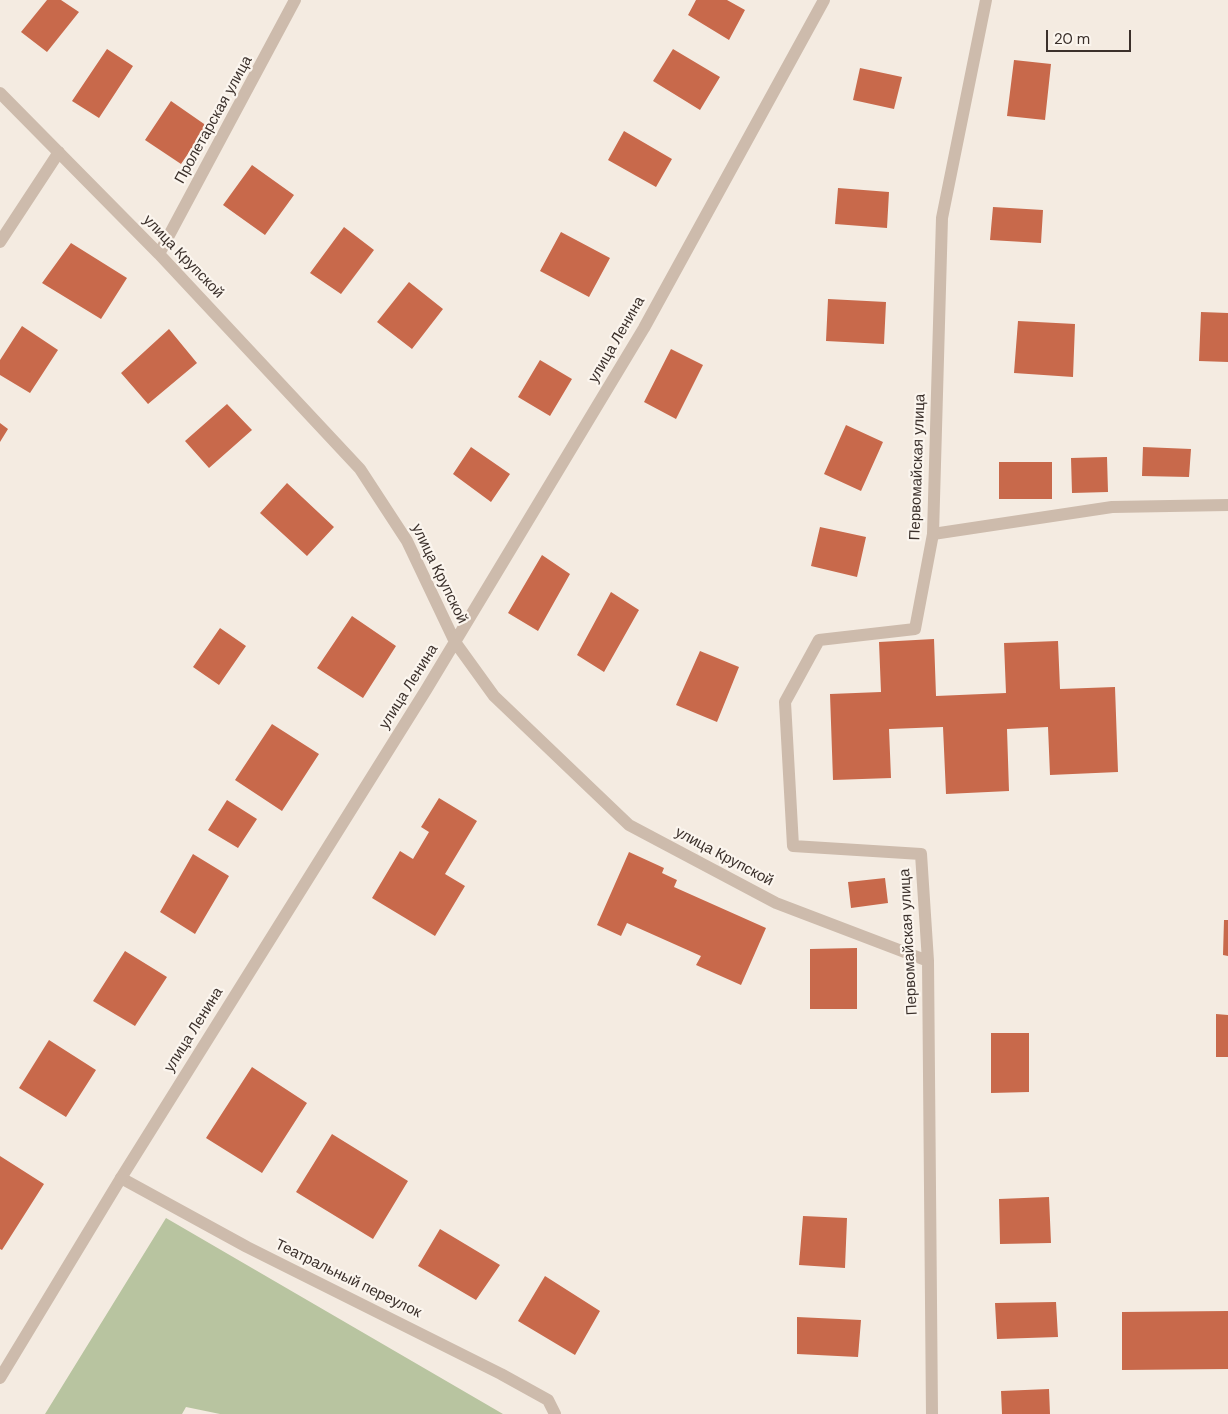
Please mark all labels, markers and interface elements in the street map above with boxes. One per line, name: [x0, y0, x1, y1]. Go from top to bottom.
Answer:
scale bar: [1048, 20, 1133, 52]
text: 20 m: [1054, 29, 1090, 49]
street label: Пролетарская улица: [171, 53, 257, 187]
street label: улица Крупской: [139, 212, 227, 302]
street label: улица Ленина: [585, 294, 649, 386]
street label: Первомайская улица: [906, 393, 930, 541]
street label: улица Крупской: [407, 521, 471, 627]
street label: улица Ленина: [376, 641, 442, 733]
street label: улица Крупской: [672, 824, 776, 890]
street label: Первомайская улица: [896, 868, 922, 1016]
street label: улица Ленина: [161, 984, 227, 1076]
street label: Театральный переулок: [272, 1236, 424, 1322]

